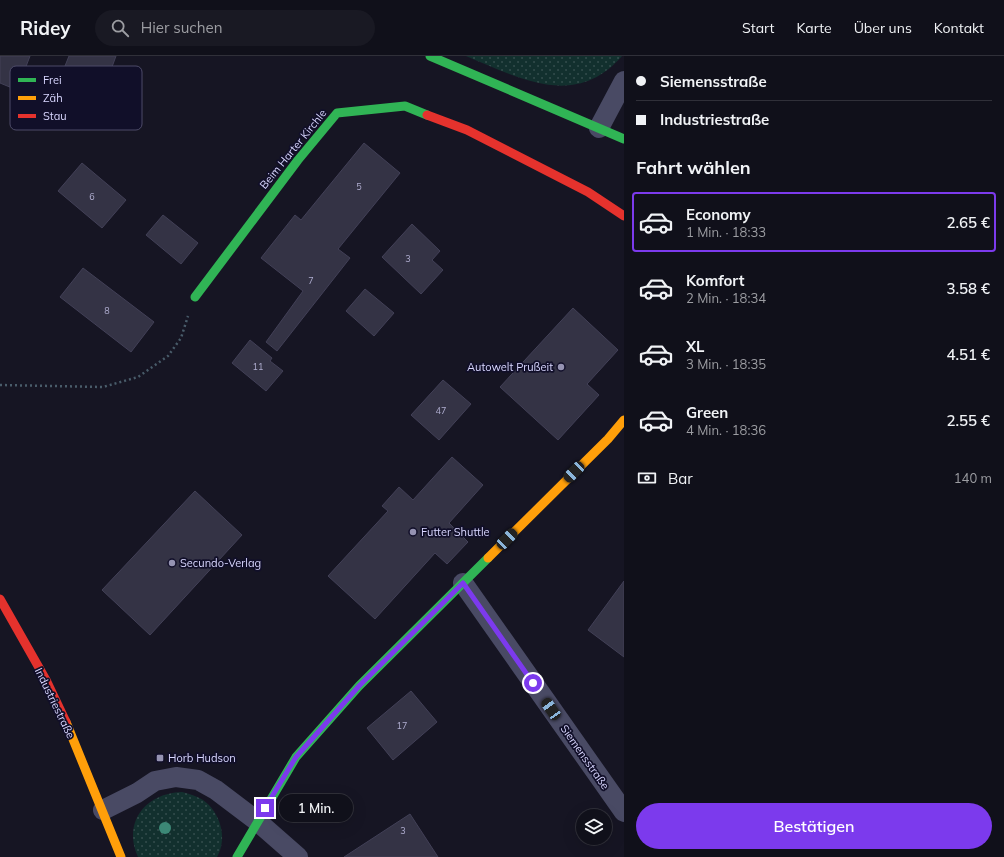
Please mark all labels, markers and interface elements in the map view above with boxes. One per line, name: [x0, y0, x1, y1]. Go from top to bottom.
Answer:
search box: [95, 10, 375, 46]
text: Ridey: [20, 16, 71, 40]
icon: search: [109, 17, 131, 39]
text: Hier suchen: [141, 18, 223, 37]
text: Start: [742, 19, 774, 37]
text: Karte: [796, 19, 832, 37]
text: Über uns: [854, 19, 912, 37]
text: Kontakt: [934, 19, 984, 37]
legend: [10, 66, 142, 130]
text: Siemensstraße: [660, 72, 767, 91]
text: Frei: [43, 73, 62, 87]
text: Zäh: [43, 91, 63, 105]
street label: Beim Harter Kirchle: [257, 106, 329, 192]
text: Stau: [43, 109, 67, 123]
text: Industriestraße: [660, 110, 769, 129]
text: Fahrt wählen: [636, 156, 751, 179]
house number: 5: [356, 181, 362, 192]
house number: 6: [89, 191, 95, 202]
icon: car: [638, 204, 674, 240]
text: Economy: [686, 205, 751, 224]
text: 2.65 €: [946, 213, 990, 232]
text: 1 Min. · 18:33: [686, 224, 766, 240]
house number: 3: [405, 253, 411, 264]
icon: car: [638, 270, 674, 306]
text: Komfort: [686, 271, 744, 290]
house number: 7: [308, 275, 314, 286]
text: 3.58 €: [946, 279, 990, 298]
text: 2 Min. · 18:34: [686, 290, 766, 306]
house number: 8: [104, 305, 110, 316]
icon: car: [638, 336, 674, 372]
text: XL: [686, 337, 704, 356]
text: 4.51 €: [946, 345, 990, 364]
text: 3 Min. · 18:35: [686, 356, 766, 372]
place label: Autowelt Prußeit: [467, 360, 553, 374]
house number: 11: [253, 361, 263, 372]
marker: Autowelt Prußeit: [556, 362, 566, 372]
icon: car: [638, 402, 674, 438]
text: Green: [686, 403, 728, 422]
house number: 47: [436, 405, 446, 416]
text: 2.55 €: [946, 411, 990, 430]
text: 4 Min. · 18:36: [686, 422, 766, 438]
car: [561, 459, 587, 485]
icon: cash: [636, 467, 658, 489]
text: Bar: [668, 469, 693, 488]
text: 140 m: [954, 470, 992, 486]
place label: Futter Shuttle: [421, 525, 490, 539]
car: [494, 526, 520, 552]
marker: Futter Shuttle: [408, 527, 418, 537]
place label: Secundo-Verlag: [180, 556, 261, 570]
marker: Secundo-Verlag: [167, 558, 177, 568]
street label: Industriestraße: [32, 665, 78, 741]
route start: [524, 674, 542, 692]
car: [539, 696, 563, 722]
house number: 17: [397, 720, 407, 731]
street label: Siemensstraße: [558, 722, 612, 792]
place label: Horb Hudson: [168, 751, 236, 765]
marker: Horb Hudson: [155, 753, 165, 763]
callout: 1 Min.: [279, 794, 353, 822]
route end: [256, 799, 274, 817]
text: 1 Min.: [298, 800, 334, 816]
button: Bestätigen: [636, 803, 992, 849]
map controls: [576, 809, 612, 845]
button: layers: [576, 809, 612, 845]
house number: 3: [400, 825, 406, 836]

